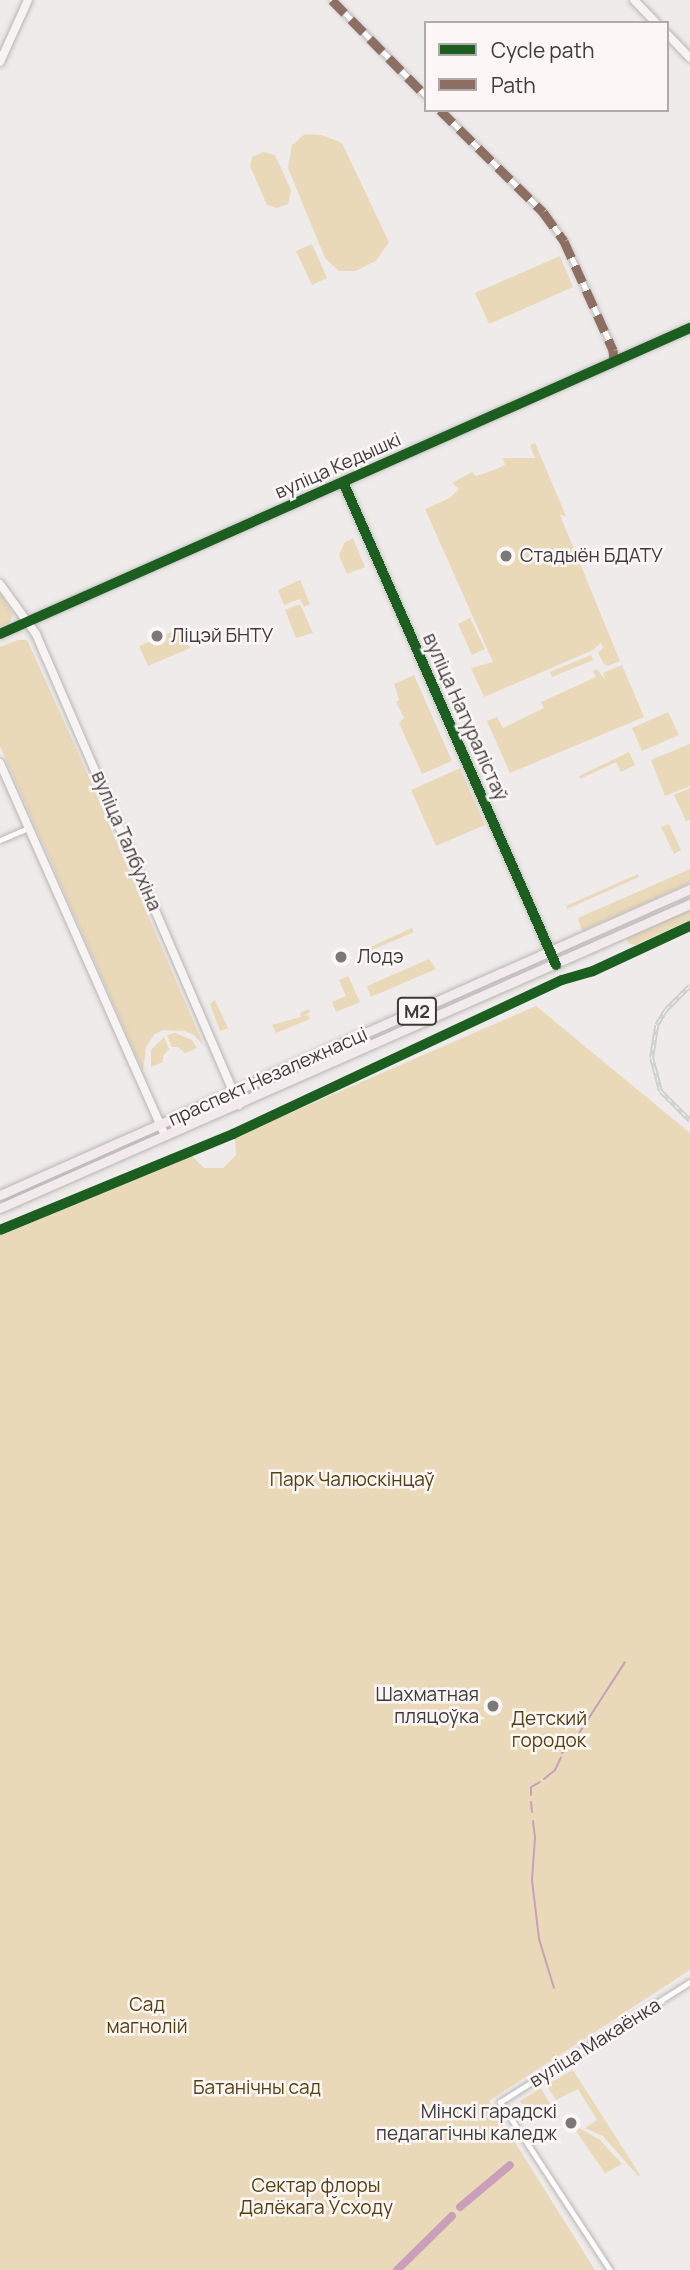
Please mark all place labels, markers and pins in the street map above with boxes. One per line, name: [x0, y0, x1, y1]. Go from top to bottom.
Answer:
place label: Стадыён БДАТУ: [520, 545, 663, 567]
marker: Стадыён БДАТУ: [498, 548, 514, 564]
place label: Ліцэй БНТУ: [171, 625, 273, 647]
marker: Ліцэй БНТУ: [149, 628, 165, 644]
place label: Лодэ: [357, 946, 403, 968]
marker: Лодэ: [331, 947, 351, 967]
place label: Шахматная пляцоўка: [376, 1684, 479, 1728]
marker: Шахматная пляцоўка: [485, 1698, 501, 1714]
place label: Мінскі гарадскі педагагічны каледж: [376, 2101, 557, 2145]
marker: Мінскі гарадскі педагагічны каледж: [563, 2115, 579, 2131]

